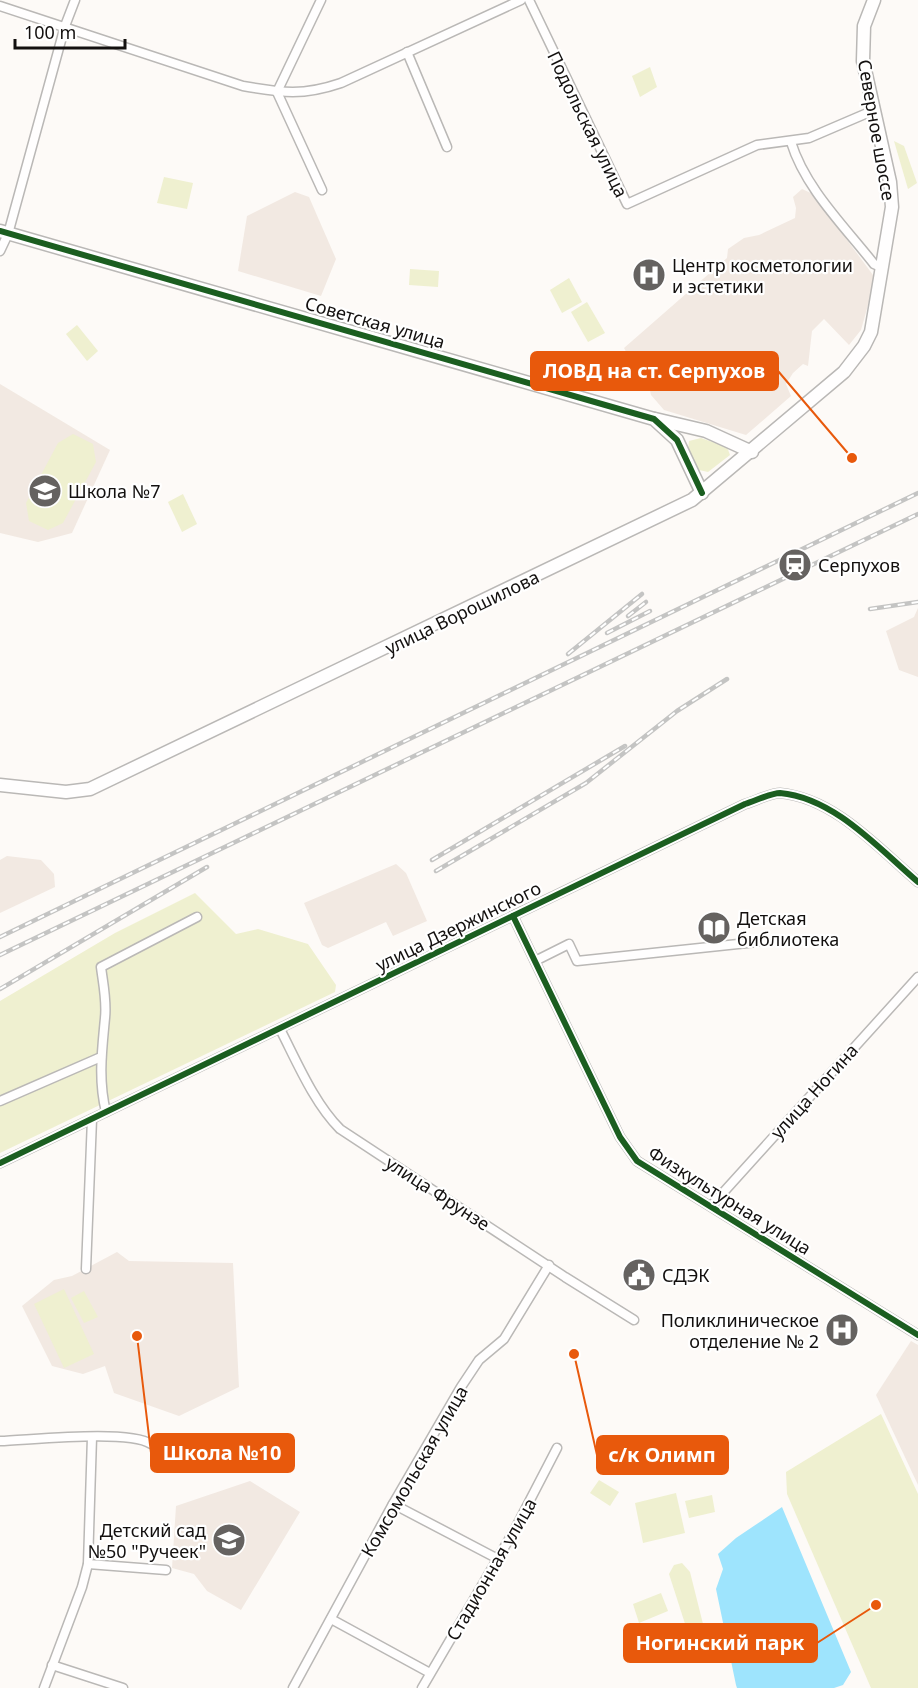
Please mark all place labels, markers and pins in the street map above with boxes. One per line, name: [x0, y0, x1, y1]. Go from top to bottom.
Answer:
place label: Центр косметологии и эстетики: [672, 253, 853, 298]
hospital icon: Центр косметологии и эстетики: [631, 257, 667, 293]
callout: ЛОВД на ст. Серпухов: [531, 352, 778, 390]
school or university icon: Школа №7: [27, 473, 63, 509]
place label: Школа №7: [68, 479, 160, 503]
station icon: Серпухов: [777, 547, 813, 583]
place label: Серпухов: [818, 553, 900, 577]
place label: Детская библиотека: [737, 906, 839, 951]
library icon: Детская библиотека: [696, 910, 732, 946]
public building icon: СДЭК: [621, 1257, 657, 1293]
place label: СДЭК: [662, 1263, 710, 1287]
place label: Поликлиническое отделение № 2: [661, 1308, 819, 1353]
hospital icon: Поликлиническое отделение № 2: [824, 1312, 860, 1348]
callout: Школа №10: [151, 1434, 294, 1472]
callout: с/к Олимп: [597, 1436, 728, 1474]
place label: Детский сад №50 "Ручеек": [88, 1518, 206, 1563]
school or university icon: Детский сад №50 "Ручеек": [211, 1522, 247, 1558]
callout: Ногинский парк: [624, 1624, 817, 1662]

